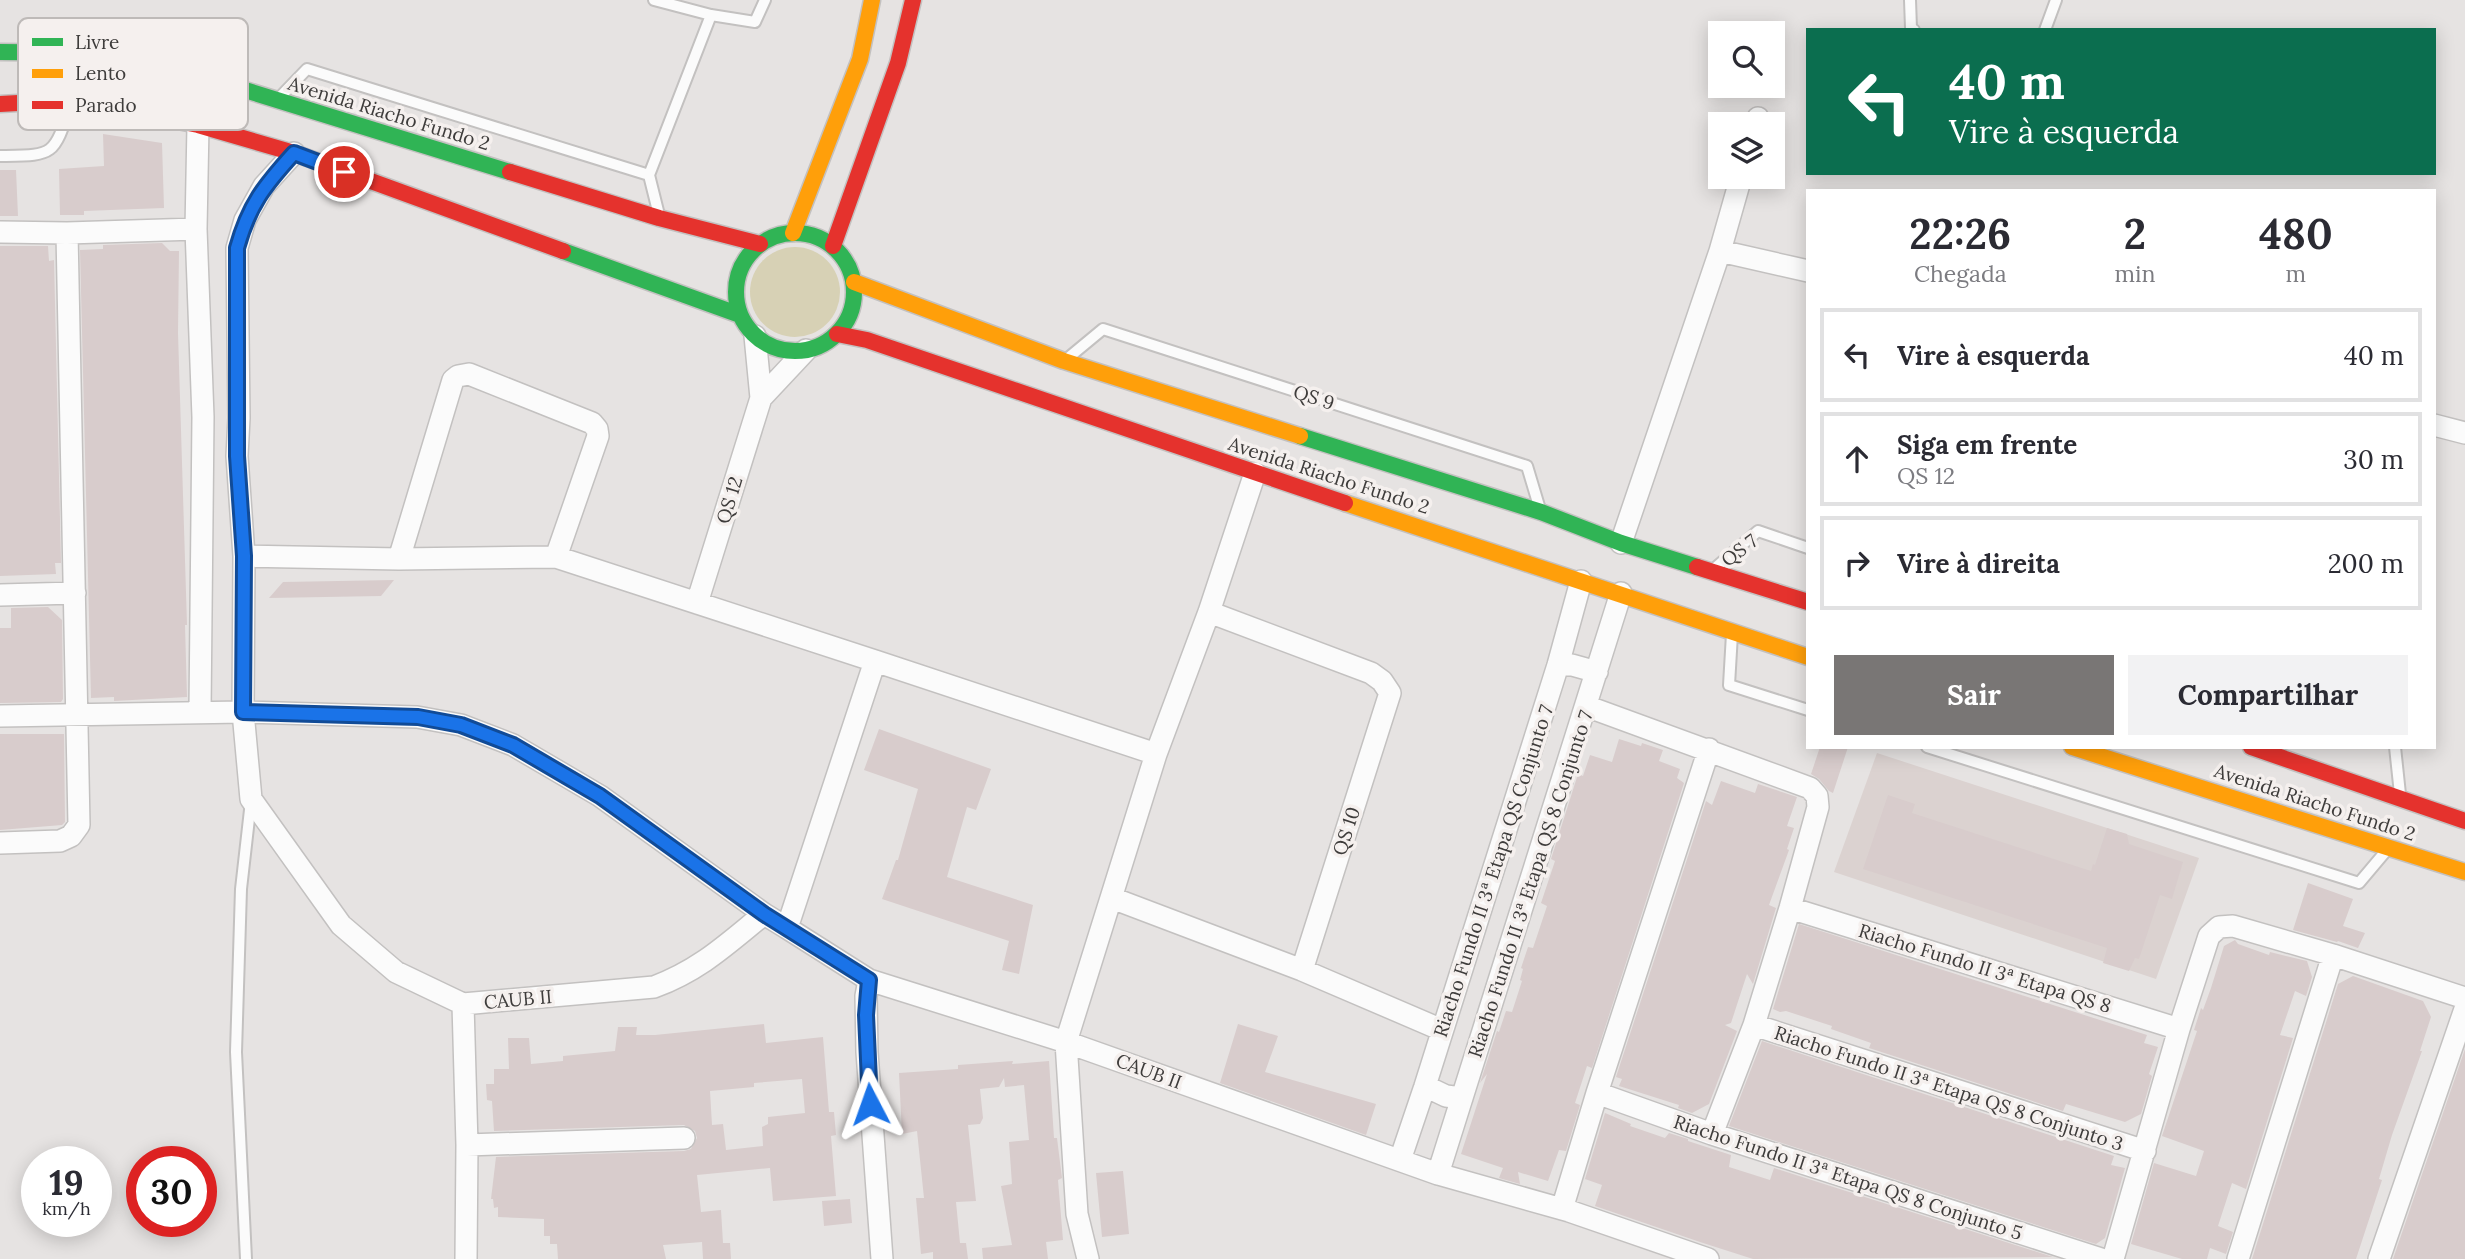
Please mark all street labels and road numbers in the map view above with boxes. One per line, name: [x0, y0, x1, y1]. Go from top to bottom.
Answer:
street label: Avenida Riacho Fundo 2: [284, 71, 493, 155]
street label: QS 9: [1290, 379, 1338, 415]
street label: Avenida Riacho Fundo 2: [1225, 431, 1432, 519]
street label: QS 12: [711, 474, 747, 526]
street label: QS 7: [1716, 528, 1762, 572]
street label: Riacho Fundo II 3ª Etapa QS Conjunto 7: [1428, 702, 1558, 1040]
street label: Riacho Fundo II 3ª Etapa QS 8 Conjunto 7: [1462, 707, 1598, 1061]
street label: Avenida Riacho Fundo 2: [2211, 758, 2418, 846]
street label: QS 10: [1327, 804, 1365, 858]
street label: Riacho Fundo II 3ª Etapa QS 8: [1856, 918, 2114, 1018]
street label: CAUB II: [483, 984, 553, 1014]
street label: Riacho Fundo II 3ª Etapa QS 8 Conjunto 3: [1772, 1020, 2126, 1156]
street label: CAUB II: [1113, 1048, 1185, 1094]
street label: Riacho Fundo II 3ª Etapa QS 8 Conjunto 5: [1671, 1109, 2025, 1245]

